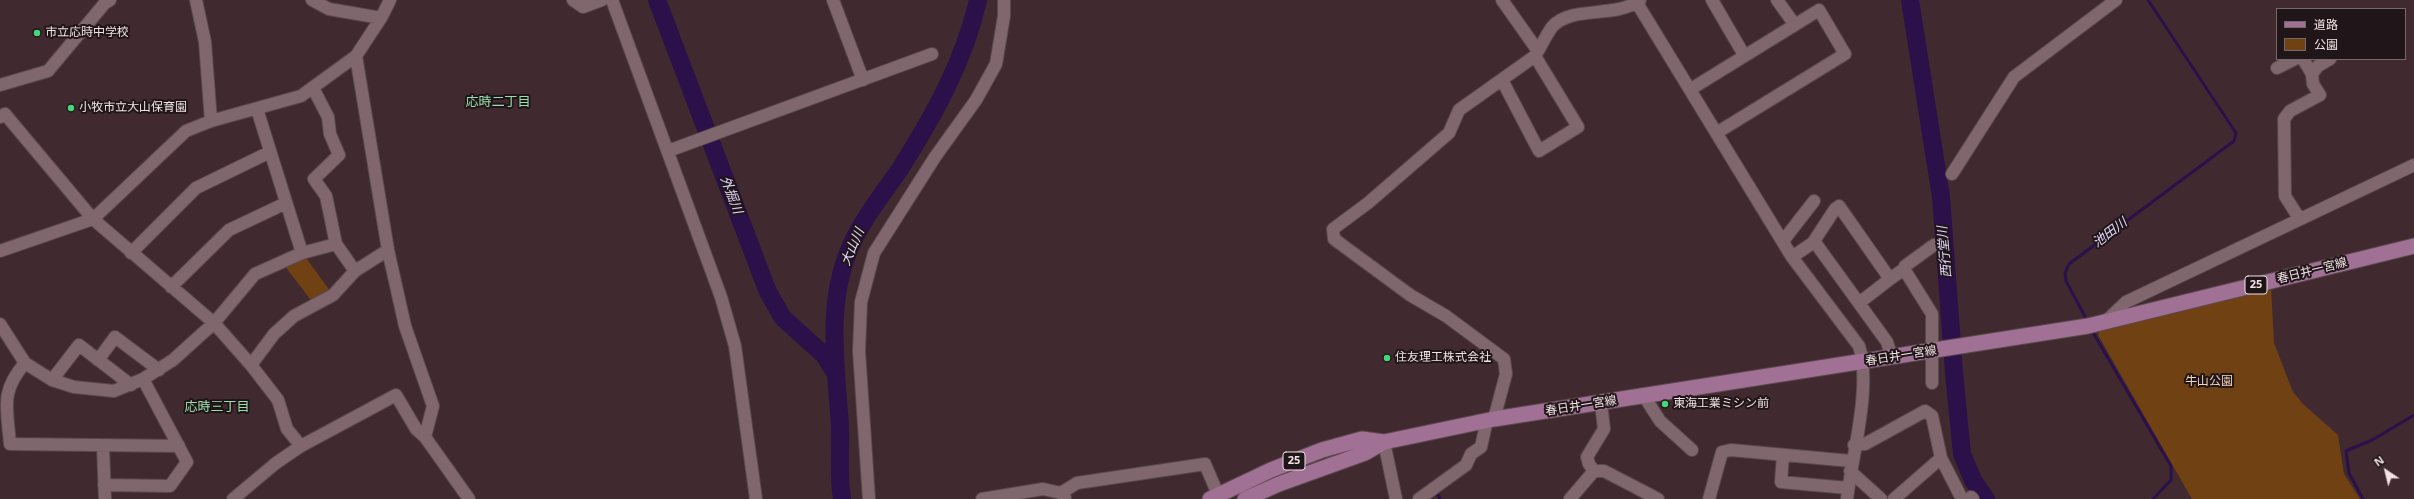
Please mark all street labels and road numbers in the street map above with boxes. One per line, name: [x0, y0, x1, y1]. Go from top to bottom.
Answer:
street label: 春日井一宮線: [2275, 255, 2349, 287]
road number: 25: [2245, 276, 2267, 294]
street label: 春日井一宮線: [1864, 343, 1938, 369]
street label: 春日井一宮線: [1544, 393, 1618, 419]
road number: 25: [1283, 452, 1305, 470]

